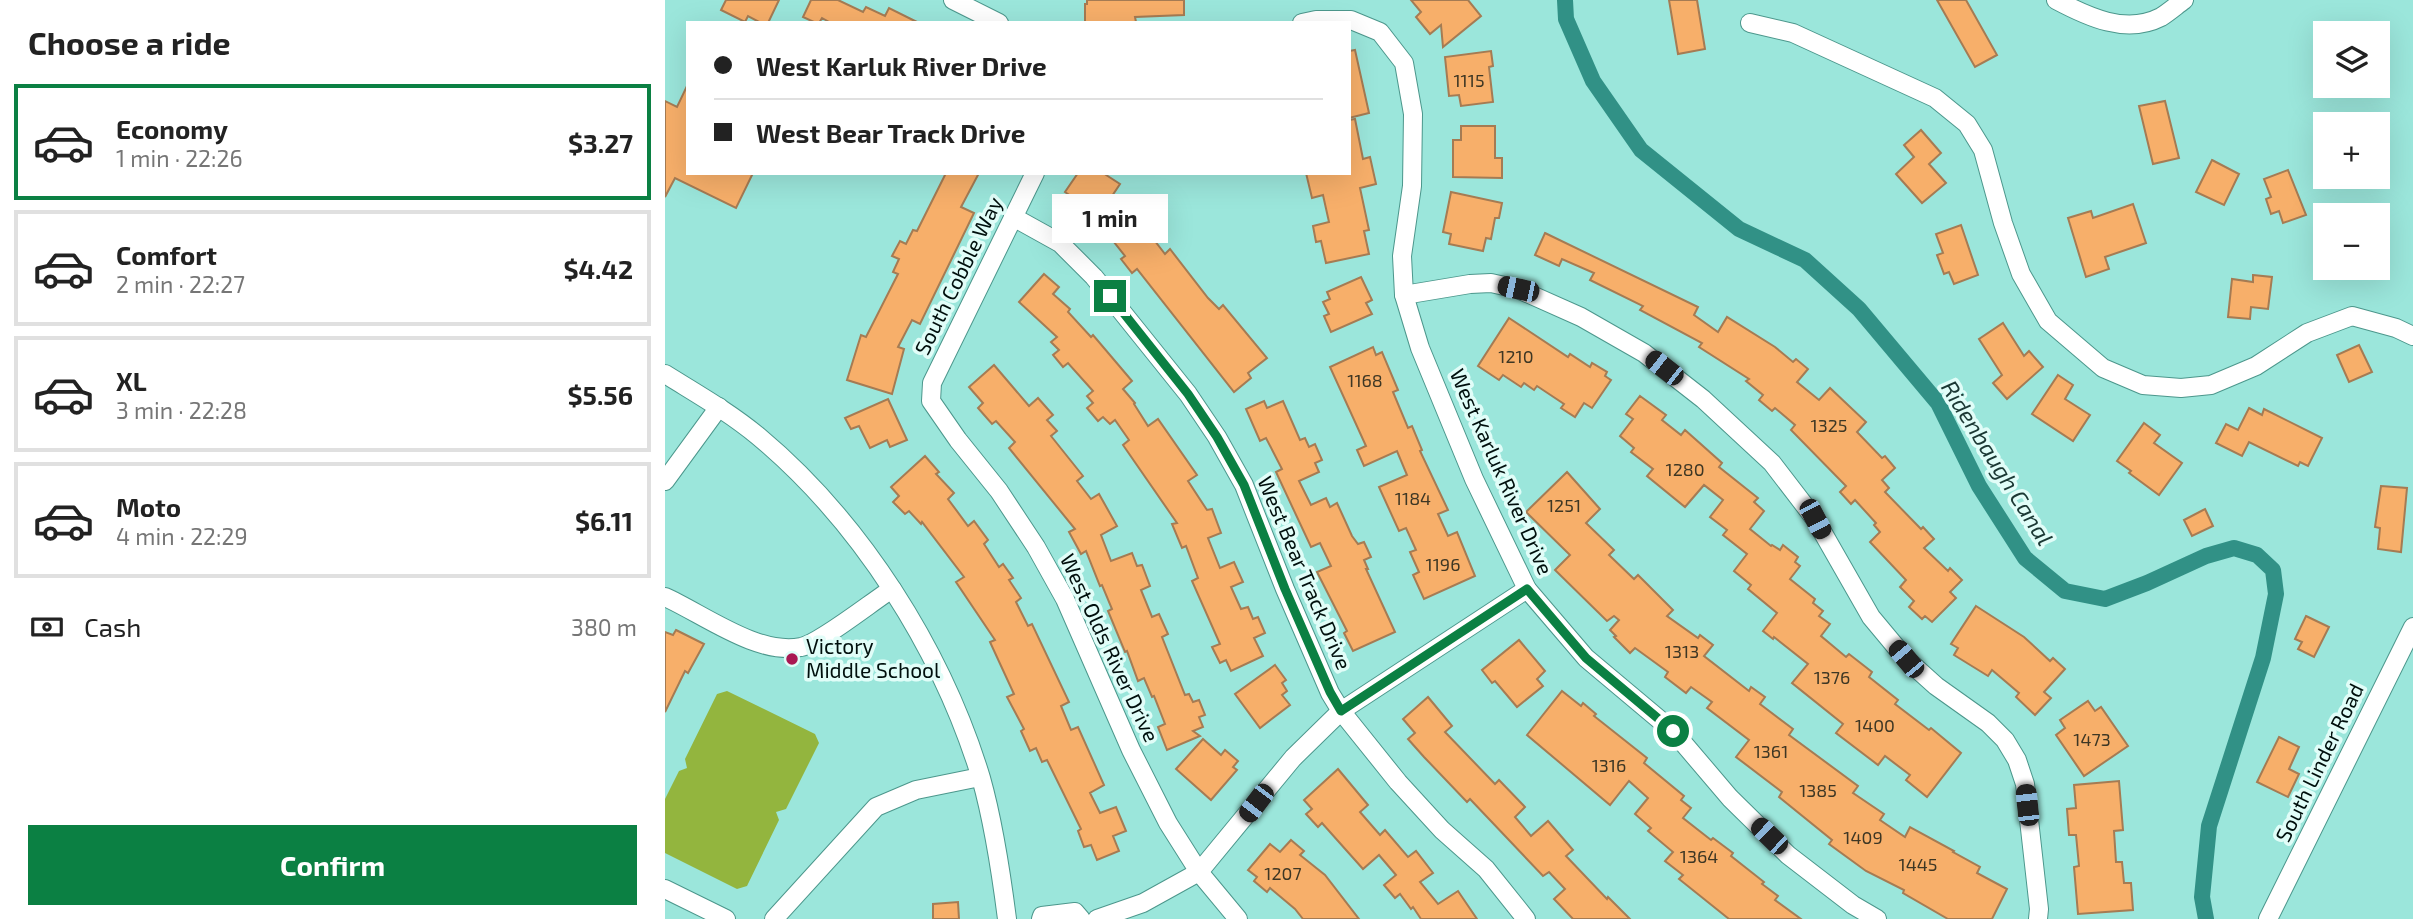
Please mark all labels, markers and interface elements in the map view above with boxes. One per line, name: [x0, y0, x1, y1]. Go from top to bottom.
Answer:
map controls: [2313, 21, 2390, 280]
button: layers: [2313, 21, 2390, 98]
text: Choose a ride: [28, 23, 231, 61]
text: West Karluk River Drive: [756, 50, 1047, 81]
house number: 1115: [1453, 69, 1485, 91]
icon: car: [32, 111, 95, 174]
button: +: [2313, 112, 2390, 189]
text: Economy: [116, 113, 228, 144]
text: West Bear Track Drive: [756, 117, 1025, 148]
text: $3.27: [568, 127, 633, 158]
text: 1 min · 22:26: [116, 144, 243, 172]
street label: South Cobble Way: [909, 192, 1007, 358]
callout: 1 min: [1052, 194, 1168, 244]
button: −: [2313, 203, 2390, 280]
text: 1 min: [1082, 204, 1138, 232]
icon: car: [32, 237, 95, 300]
text: Comfort: [116, 239, 217, 270]
text: $4.42: [563, 253, 633, 284]
text: 2 min · 22:27: [116, 270, 245, 298]
car: [1496, 274, 1541, 304]
route end: [1094, 280, 1126, 312]
house number: 1210: [1498, 345, 1534, 367]
car: [1641, 347, 1688, 389]
icon: car: [32, 363, 95, 426]
text: XL: [116, 365, 147, 396]
street label: West Karluk River Drive: [1446, 365, 1559, 578]
house number: 1168: [1347, 369, 1383, 391]
water label: Ridenbaugh Canal: [1936, 375, 2060, 550]
text: $5.56: [568, 379, 633, 410]
text: 3 min · 22:28: [116, 396, 247, 424]
house number: 1325: [1811, 414, 1847, 436]
house number: 1280: [1665, 458, 1705, 480]
street label: West Bear Track Drive: [1253, 472, 1357, 673]
house number: 1184: [1395, 487, 1431, 509]
icon: car: [32, 489, 95, 552]
text: Moto: [116, 491, 181, 522]
house number: 1251: [1547, 494, 1581, 516]
car: [1796, 496, 1835, 542]
text: $6.11: [575, 505, 633, 536]
text: 4 min · 22:29: [116, 522, 248, 550]
street label: West Olds River Drive: [1056, 549, 1165, 745]
house number: 1196: [1426, 553, 1460, 575]
icon: cash: [28, 608, 66, 646]
text: Cash: [84, 611, 141, 642]
text: 380 m: [571, 613, 637, 641]
place label: Victory Middle School: [806, 633, 941, 682]
car: [1885, 636, 1928, 682]
house number: 1313: [1665, 640, 1699, 662]
marker: Victory Middle School: [784, 651, 800, 667]
house number: 1376: [1814, 666, 1850, 688]
street label: South Linder Road: [2269, 679, 2368, 846]
house number: 1400: [1855, 714, 1895, 736]
route start: [1657, 715, 1689, 747]
house number: 1473: [2073, 728, 2111, 750]
house number: 1361: [1754, 740, 1788, 762]
house number: 1316: [1592, 754, 1626, 776]
house number: 1385: [1799, 779, 1837, 801]
car: [1235, 780, 1278, 826]
car: [2015, 783, 2040, 827]
car: [1747, 814, 1792, 858]
button: Confirm: [28, 825, 637, 905]
house number: 1409: [1843, 826, 1883, 848]
house number: 1364: [1680, 845, 1718, 867]
house number: 1445: [1899, 853, 1937, 875]
house number: 1207: [1264, 862, 1302, 884]

